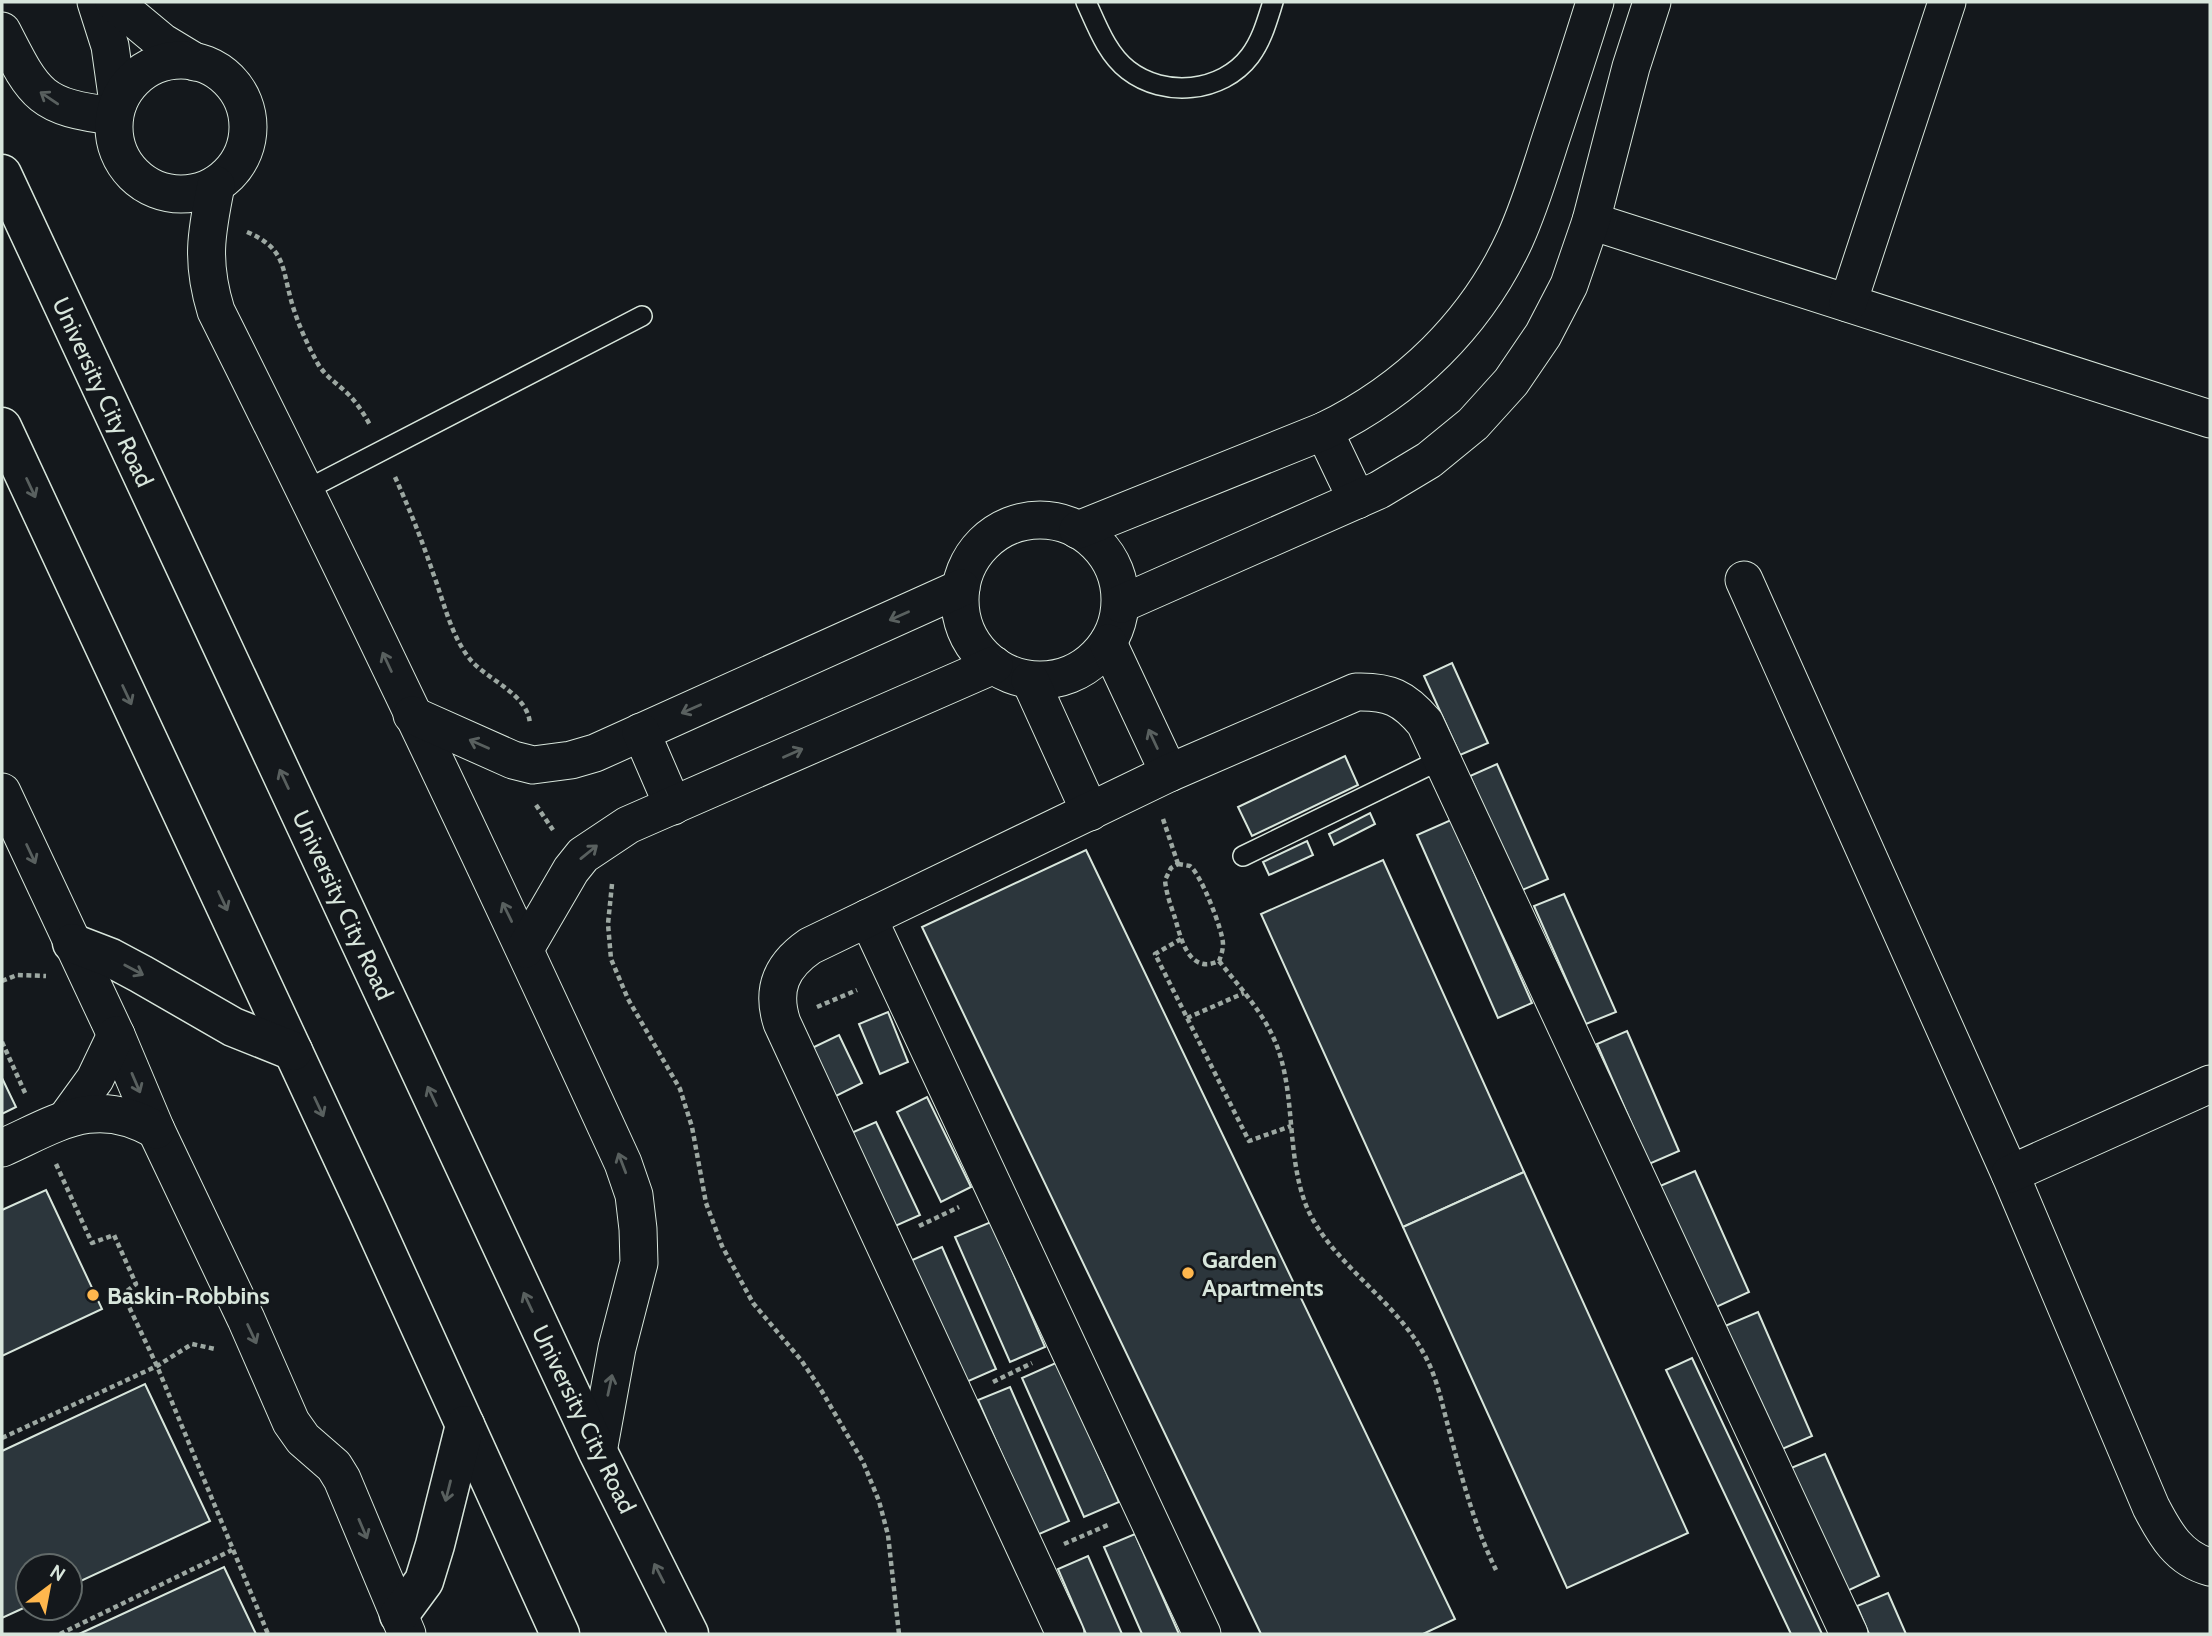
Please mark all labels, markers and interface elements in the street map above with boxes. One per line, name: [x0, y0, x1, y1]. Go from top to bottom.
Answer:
one-way arrow: [40, 91, 59, 106]
street label: University City Road: [46, 293, 160, 491]
one-way arrow: [25, 477, 38, 499]
one-way arrow: [889, 610, 910, 623]
one-way arrow: [380, 652, 393, 673]
one-way arrow: [121, 684, 134, 705]
one-way arrow: [681, 703, 703, 716]
one-way arrow: [1145, 729, 1159, 750]
one-way arrow: [468, 737, 490, 750]
one-way arrow: [782, 746, 803, 759]
one-way arrow: [277, 769, 290, 790]
street label: University City Road: [286, 806, 400, 1004]
one-way arrow: [25, 843, 38, 864]
one-way arrow: [579, 844, 597, 859]
one-way arrow: [216, 890, 230, 911]
one-way arrow: [500, 901, 513, 923]
one-way arrow: [124, 964, 144, 978]
one-way arrow: [130, 1072, 143, 1093]
one-way arrow: [425, 1086, 438, 1107]
one-way arrow: [313, 1096, 326, 1117]
one-way arrow: [615, 1152, 628, 1174]
place label: Garden Apartments: [1202, 1245, 1324, 1302]
marker: Garden Apartments: [1180, 1265, 1196, 1281]
place label: Baskin-Robbins: [107, 1281, 270, 1310]
marker: Baskin-Robbins: [85, 1287, 101, 1303]
one-way arrow: [521, 1292, 534, 1313]
street label: University City Road: [526, 1320, 642, 1518]
one-way arrow: [246, 1323, 259, 1344]
one-way arrow: [603, 1374, 617, 1397]
one-way arrow: [440, 1480, 453, 1502]
one-way arrow: [357, 1517, 370, 1539]
north arrow: [14, 1552, 84, 1622]
text: N: [46, 1560, 70, 1586]
one-way arrow: [651, 1563, 665, 1584]

